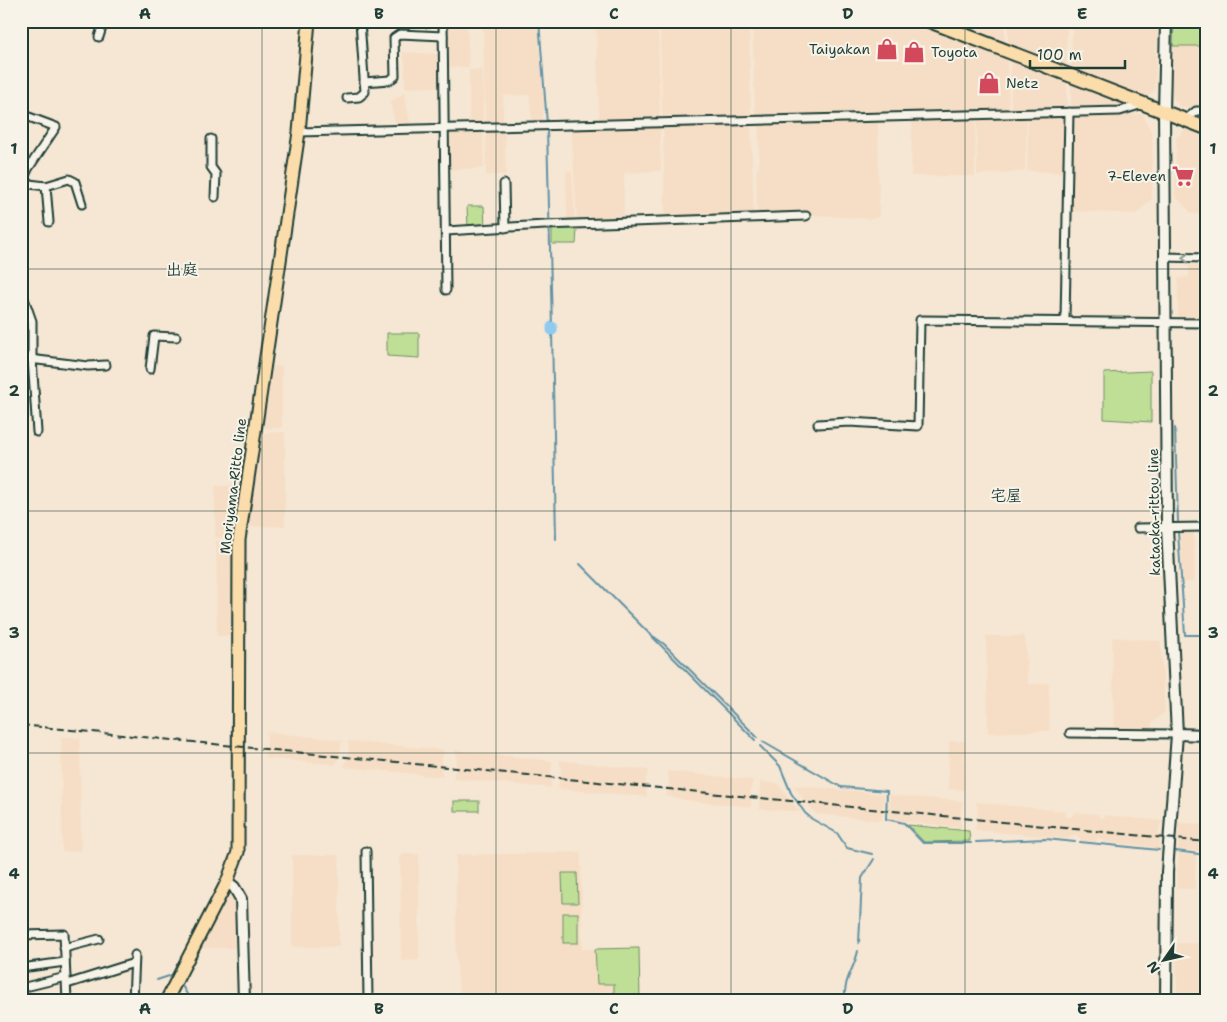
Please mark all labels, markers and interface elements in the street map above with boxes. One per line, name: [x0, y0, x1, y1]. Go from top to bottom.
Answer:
text: A: [139, 3, 151, 24]
text: B: [374, 3, 384, 24]
text: C: [609, 3, 619, 24]
text: D: [842, 3, 854, 24]
text: E: [1077, 3, 1087, 24]
shop icon: Taiyakan: [874, 36, 900, 62]
scale bar: [1030, 38, 1124, 70]
shop icon: Toyota: [901, 39, 927, 65]
place label: Taiyakan: [809, 40, 870, 58]
place label: Toyota: [931, 43, 977, 61]
text: 100 m: [1037, 45, 1082, 65]
shop icon: Netz: [976, 70, 1002, 96]
place label: Netz: [1006, 74, 1039, 92]
text: 1: [10, 138, 18, 159]
text: 1: [1209, 138, 1217, 159]
supermarket icon: 7-Eleven: [1170, 163, 1196, 189]
place label: 7-Eleven: [1107, 167, 1166, 185]
one-way arrow: [1181, 253, 1188, 263]
district label: 出庭: [166, 259, 198, 280]
text: 2: [8, 380, 20, 401]
text: 2: [1207, 380, 1219, 401]
street label: Moriyama-Ritto line: [216, 417, 250, 555]
street label: kataoka-rittou line: [1144, 448, 1164, 576]
district label: 宅屋: [990, 485, 1022, 506]
text: 3: [8, 622, 20, 643]
text: 3: [1207, 622, 1219, 643]
text: 4: [8, 863, 20, 884]
text: 4: [1207, 863, 1219, 884]
north arrow: [1140, 934, 1190, 984]
text: N: [1143, 958, 1164, 977]
text: A: [139, 998, 151, 1019]
text: B: [374, 998, 384, 1019]
text: C: [609, 998, 619, 1019]
text: D: [842, 998, 854, 1019]
text: E: [1077, 998, 1087, 1019]

